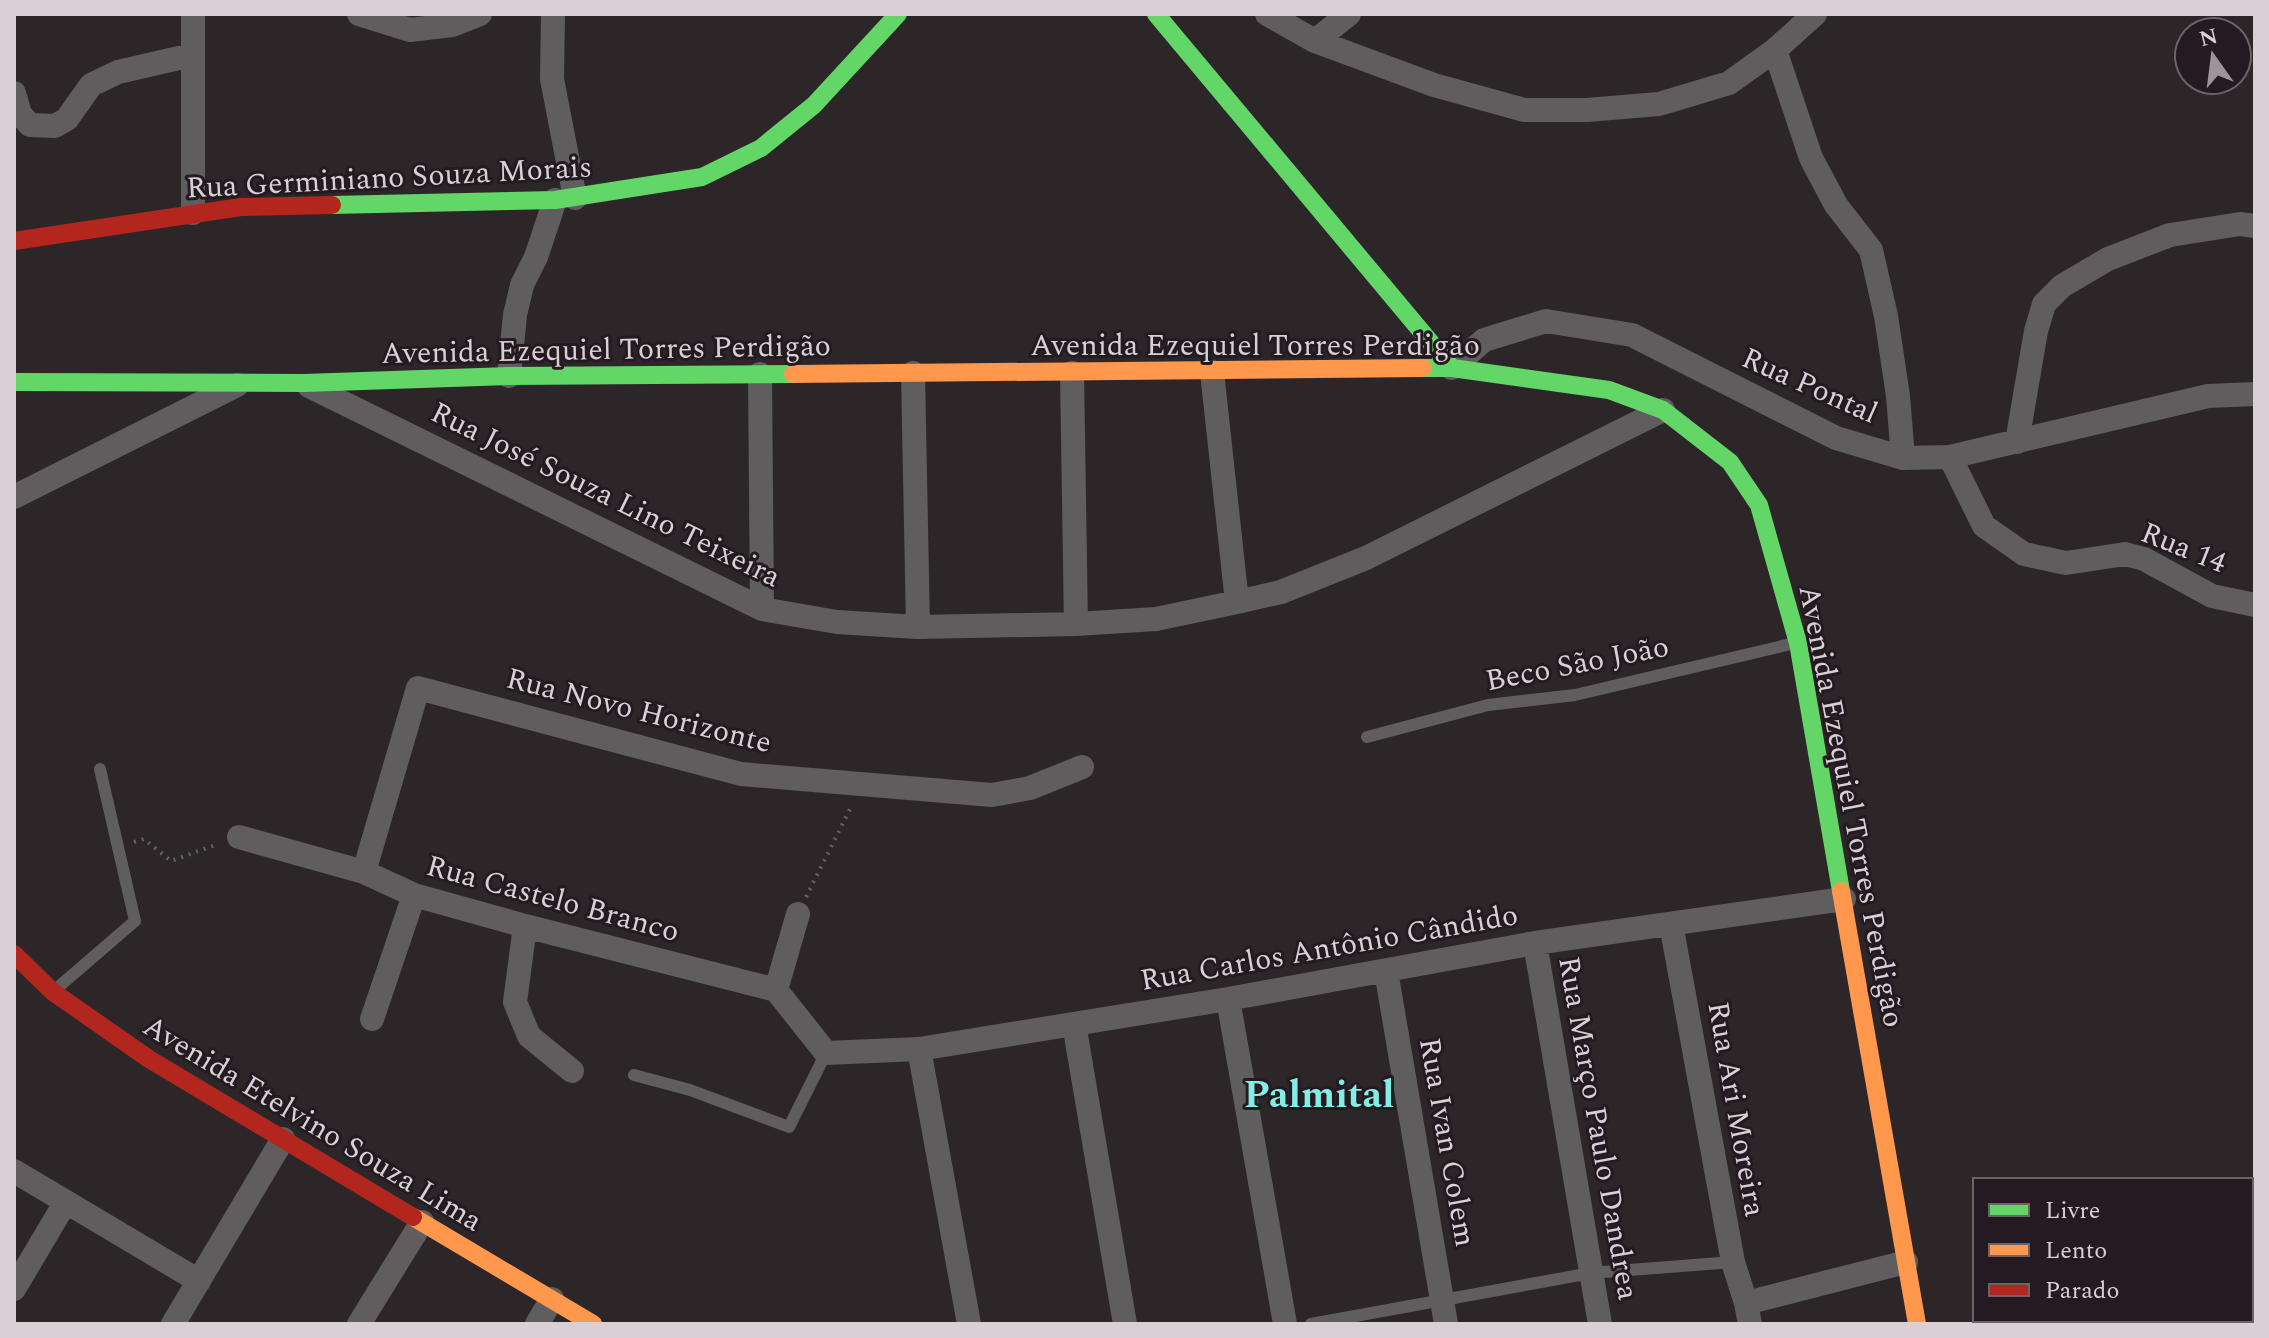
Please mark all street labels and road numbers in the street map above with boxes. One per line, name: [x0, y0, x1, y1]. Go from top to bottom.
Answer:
street label: Rua Germiniano Souza Morais: [185, 144, 593, 212]
street label: Avenida Ezequiel Torres Perdigão: [381, 323, 831, 377]
street label: Avenida Ezequiel Torres Perdigão: [1030, 323, 1480, 369]
street label: Rua Pontal: [1734, 335, 1885, 436]
street label: Rua José Souza Lino Teixeira: [423, 390, 789, 600]
street label: Rua 14: [2134, 510, 2233, 586]
street label: Avenida Ezequiel Torres Perdigão: [1786, 581, 1916, 1031]
street label: Beco São João: [1482, 624, 1673, 704]
street label: Rua Novo Horizonte: [501, 656, 776, 766]
street label: Rua Castelo Branco: [421, 843, 684, 955]
street label: Rua Carlos Antônio Cândido: [1137, 892, 1522, 1004]
street label: Rua Março Paulo Dandrea: [1545, 953, 1651, 1304]
street label: Rua Ari Moreira: [1694, 998, 1778, 1221]
street label: Avenida Etelvino Souza Lima: [134, 1004, 491, 1244]
street label: Rua Ivan Colem: [1406, 1034, 1488, 1250]

